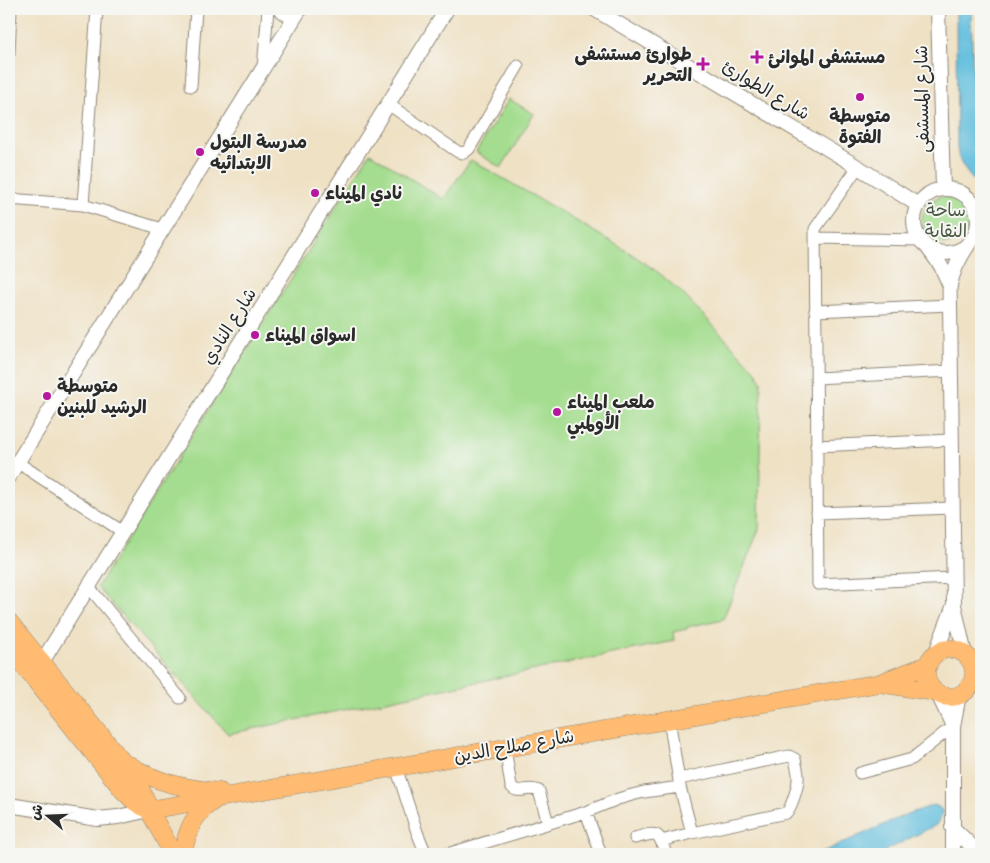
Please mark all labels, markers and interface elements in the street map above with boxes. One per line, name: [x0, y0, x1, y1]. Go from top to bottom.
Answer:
place label: طوارئ مستشفى التحرير: [575, 43, 692, 90]
street label: شارع المسشفى: [910, 45, 938, 153]
place label: مستشفى الموانئ: [768, 46, 885, 72]
marker: مستشفى الموانئ: [750, 50, 764, 64]
street label: شارع الطوارئ: [716, 55, 814, 128]
marker: طوارئ مستشفى التحرير: [696, 57, 710, 71]
marker: متوسطة الفتوة: [854, 91, 866, 103]
place label: متوسطة الفتوة: [829, 105, 891, 152]
place label: مدرسة البتول الابتدائيه: [210, 131, 307, 178]
marker: مدرسة البتول الابتدائيه: [194, 146, 206, 158]
place label: نادي الميناء: [325, 182, 402, 208]
marker: نادي الميناء: [309, 187, 321, 199]
park label: ساحة النقابة: [925, 199, 967, 246]
street label: شارع النادي: [197, 284, 265, 370]
place label: اسواق الميناء: [265, 324, 356, 350]
marker: اسواق الميناء: [249, 329, 261, 341]
place label: متوسطة الرشيد للبنين: [57, 375, 147, 422]
marker: متوسطة الرشيد للبنين: [41, 390, 53, 402]
place label: ملعب الميناء الأولمبي: [567, 391, 655, 439]
marker: ملعب الميناء الأولمبي: [551, 406, 563, 418]
street label: شارع صلاح الدين: [452, 725, 577, 771]
north arrow: [22, 790, 72, 840]
text: ش: [25, 802, 50, 823]

